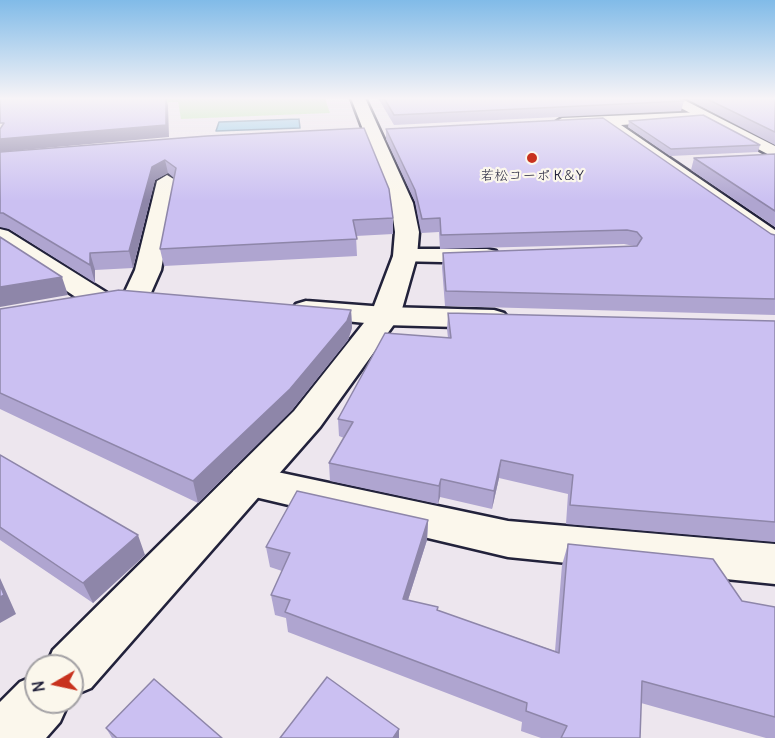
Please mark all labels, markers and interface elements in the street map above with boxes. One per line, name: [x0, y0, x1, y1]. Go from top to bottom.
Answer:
marker: 若松コーポ K＆Y: [525, 151, 539, 165]
place label: 若松コーポ K＆Y: [480, 168, 584, 184]
north arrow: [24, 654, 84, 714]
text: N: [27, 679, 49, 694]

